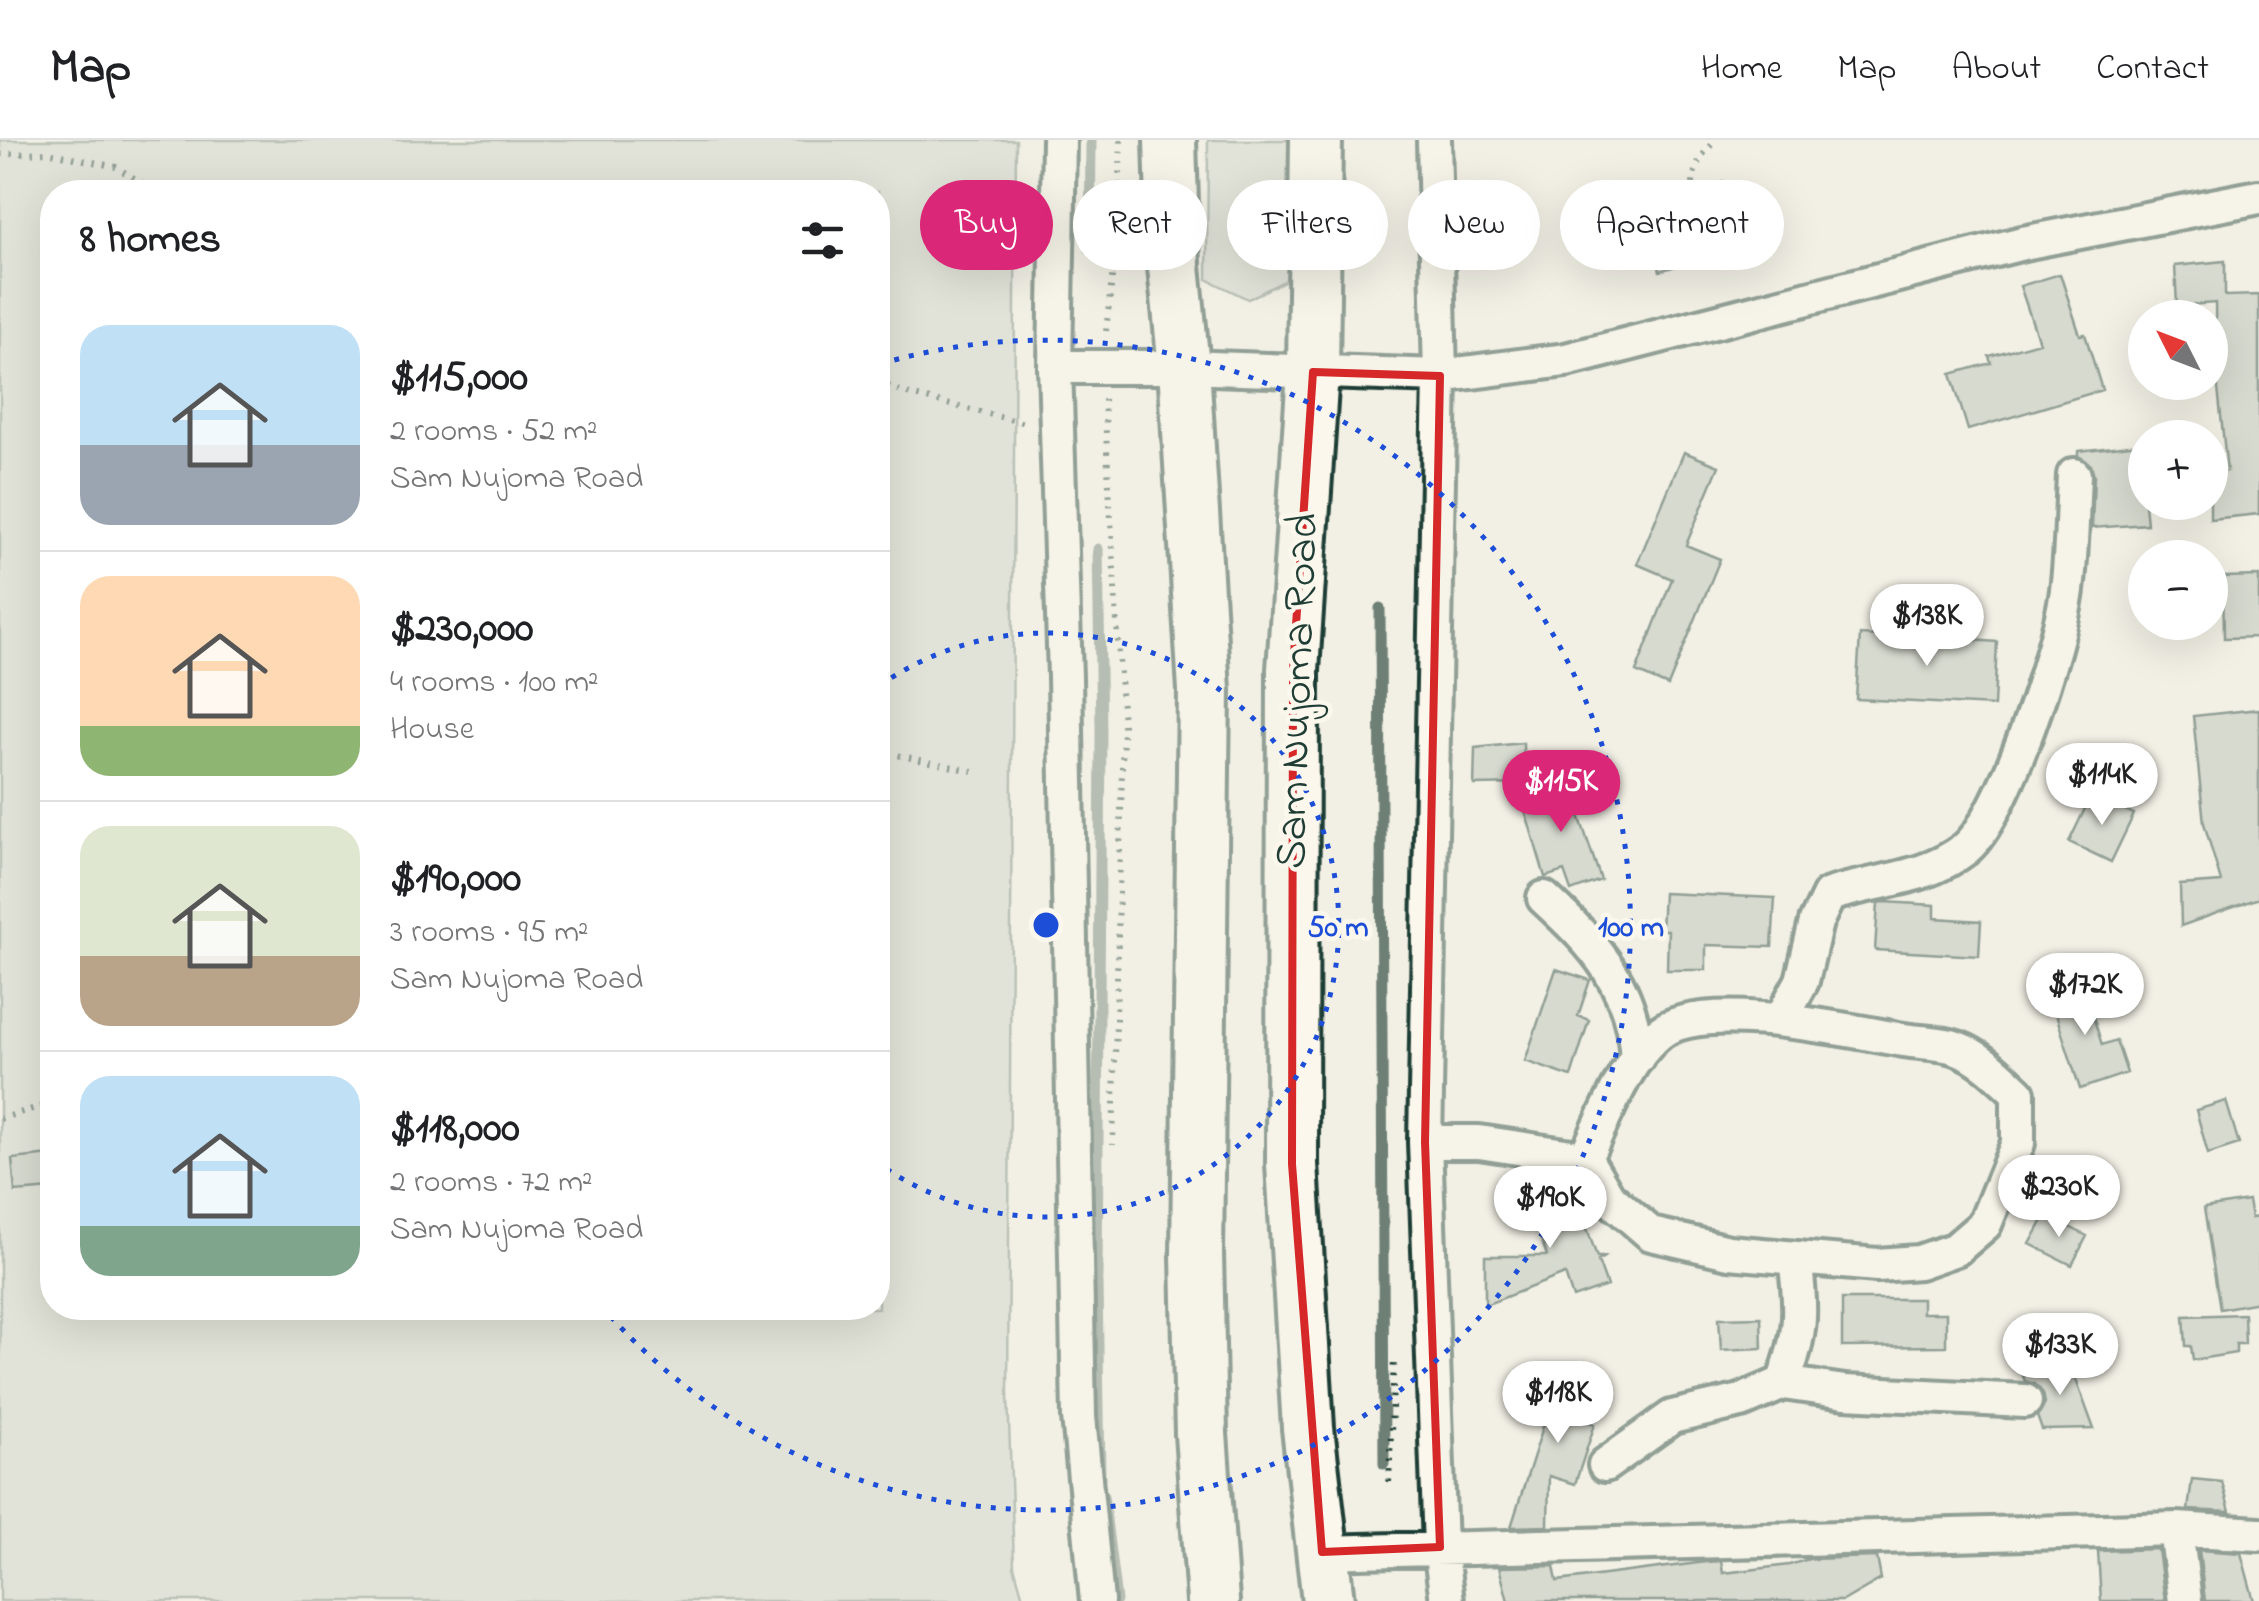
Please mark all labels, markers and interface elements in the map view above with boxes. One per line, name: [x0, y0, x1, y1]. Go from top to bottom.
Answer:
text: Map: [50, 34, 131, 104]
text: Home: [1701, 44, 1782, 95]
text: Map: [1837, 44, 1896, 95]
text: About: [1951, 44, 2041, 95]
text: Contact: [2096, 44, 2209, 95]
chip: Buy: [920, 180, 1053, 270]
chip: Rent: [1073, 180, 1207, 270]
chip: Filters: [1227, 180, 1388, 270]
chip: New: [1408, 180, 1540, 270]
chip: Apartment: [1560, 180, 1784, 270]
text: 8 homes: [80, 210, 221, 271]
icon: filters: [795, 213, 850, 268]
north arrow: [2128, 300, 2228, 400]
map controls: [2128, 300, 2228, 640]
text: $115,000: [390, 348, 528, 409]
icon: home: [160, 365, 280, 485]
text: 2 rooms · 52 m²: [390, 409, 598, 456]
button: +: [2128, 420, 2228, 520]
text: Sam Nujoma Road: [390, 456, 643, 503]
street label: Sam Nujoma Road: [1260, 512, 1338, 870]
button: −: [2128, 540, 2228, 640]
pin: $138K: [1857, 584, 1997, 669]
text: $138K: [1892, 593, 1962, 640]
text: $230,000: [390, 599, 533, 660]
icon: home: [160, 616, 280, 736]
text: 4 rooms · 100 m²: [390, 660, 598, 707]
text: House: [390, 707, 474, 754]
pin: $114K: [2032, 743, 2172, 828]
pin: $115K: [1491, 750, 1631, 835]
text: $114K: [2068, 752, 2136, 799]
text: $115K: [1524, 759, 1598, 806]
text: $190,000: [390, 849, 521, 910]
icon: home: [160, 866, 280, 986]
centre of rings: [1028, 907, 1064, 943]
text: 50 m: [1308, 907, 1368, 951]
text: 100 m: [1598, 907, 1664, 951]
text: 3 rooms · 95 m²: [390, 910, 589, 957]
pin: $172K: [2015, 953, 2155, 1038]
text: Sam Nujoma Road: [390, 957, 643, 1004]
text: $172K: [2048, 962, 2122, 1009]
text: $118,000: [390, 1099, 520, 1160]
icon: home: [160, 1116, 280, 1236]
pin: $230K: [1989, 1155, 2129, 1240]
text: 2 rooms · 72 m²: [390, 1160, 592, 1207]
text: $230K: [2020, 1164, 2098, 1211]
pin: $190K: [1480, 1166, 1620, 1251]
text: $190K: [1516, 1175, 1584, 1222]
text: Sam Nujoma Road: [390, 1207, 643, 1254]
pin: $133K: [1990, 1313, 2130, 1398]
text: $133K: [2024, 1322, 2096, 1369]
pin: $118K: [1488, 1361, 1628, 1446]
text: $118K: [1524, 1370, 1592, 1417]

